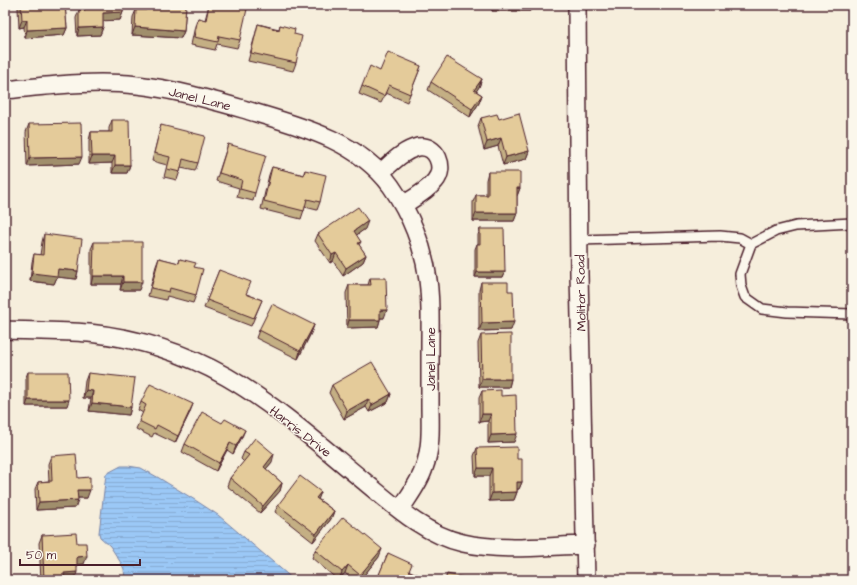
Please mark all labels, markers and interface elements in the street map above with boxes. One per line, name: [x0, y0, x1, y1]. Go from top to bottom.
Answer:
street label: Janel Lane: [167, 83, 233, 115]
street label: Molitor Road: [571, 254, 591, 332]
street label: Janel Lane: [422, 327, 440, 391]
street label: Harris Drive: [266, 402, 335, 462]
scale bar: [20, 541, 140, 567]
text: 50 m: [26, 547, 57, 564]

